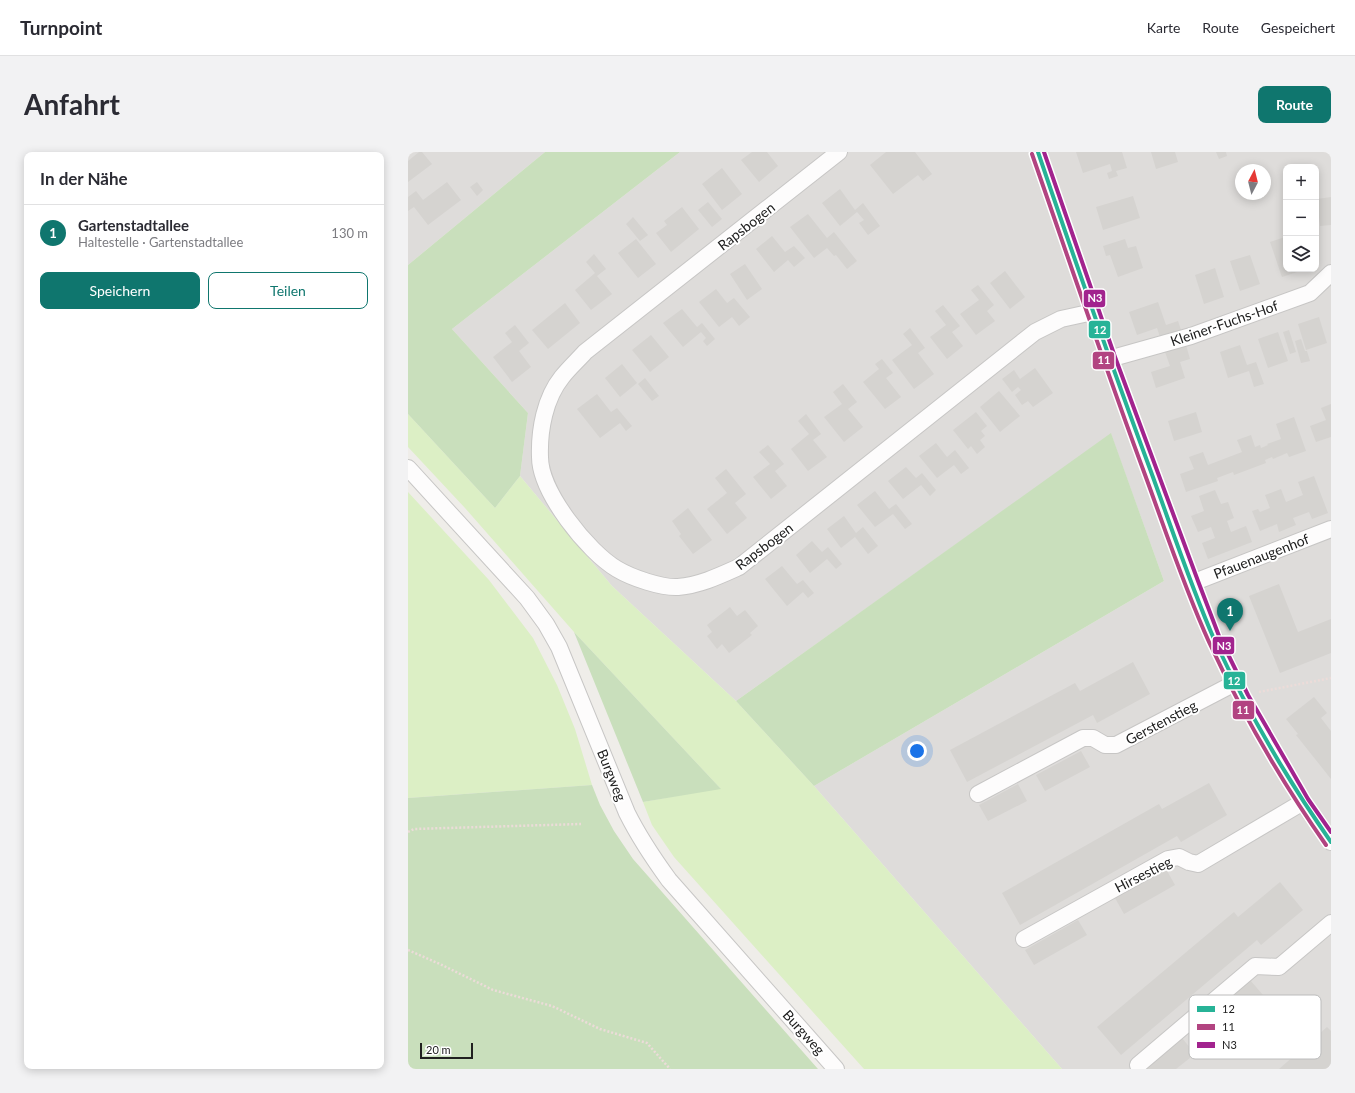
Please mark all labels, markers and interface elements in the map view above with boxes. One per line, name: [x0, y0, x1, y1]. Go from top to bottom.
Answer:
text: Turnpoint: [20, 16, 102, 39]
text: Karte: [1147, 19, 1180, 36]
text: Route: [1202, 19, 1239, 36]
text: Gespeichert: [1261, 19, 1335, 36]
button: Route: [1258, 86, 1331, 123]
text: Anfahrt: [24, 87, 120, 121]
north arrow: [1235, 164, 1271, 200]
map controls: [1283, 164, 1319, 272]
button: +: [1283, 164, 1319, 200]
text: In der Nähe: [40, 168, 128, 189]
street label: Rapsbogen: [714, 198, 778, 254]
button: −: [1283, 200, 1319, 236]
text: Gartenstadtallee: [78, 216, 189, 234]
text: 1: [49, 225, 57, 241]
text: 130 m: [331, 225, 368, 241]
text: Haltestelle · Gartenstadtallee: [78, 234, 243, 250]
button: layers: [1283, 236, 1319, 272]
button: Speichern: [40, 272, 200, 309]
button: Teilen: [208, 272, 368, 309]
line badge: N3: [1083, 289, 1106, 308]
text: N3: [1088, 291, 1102, 304]
street label: Kleiner-Fuchs-Hof: [1168, 297, 1280, 349]
line badge: 12: [1088, 320, 1111, 339]
text: 12: [1094, 323, 1106, 336]
line badge: 11: [1092, 351, 1115, 370]
text: 11: [1098, 353, 1110, 366]
street label: Rapsbogen: [732, 519, 796, 573]
street label: Pfauenaugenhof: [1211, 530, 1311, 582]
pin: 1: [1217, 598, 1243, 631]
line badge: N3: [1212, 636, 1235, 655]
text: N3: [1217, 639, 1231, 652]
line badge: 12: [1223, 671, 1246, 690]
text: 12: [1228, 674, 1240, 687]
street label: Gerstenstieg: [1122, 696, 1200, 748]
line badge: 11: [1232, 700, 1255, 720]
text: 11: [1237, 703, 1249, 716]
your location: [907, 741, 927, 761]
street label: Burgweg: [594, 747, 630, 803]
street label: Hirsestieg: [1112, 852, 1174, 896]
legend: [1189, 995, 1321, 1059]
text: 12: [1222, 1002, 1235, 1015]
street label: Burgweg: [779, 1006, 829, 1058]
text: 11: [1222, 1020, 1235, 1033]
text: N3: [1222, 1038, 1237, 1051]
scale bar: [420, 1041, 473, 1060]
text: 20 m: [426, 1043, 451, 1056]

